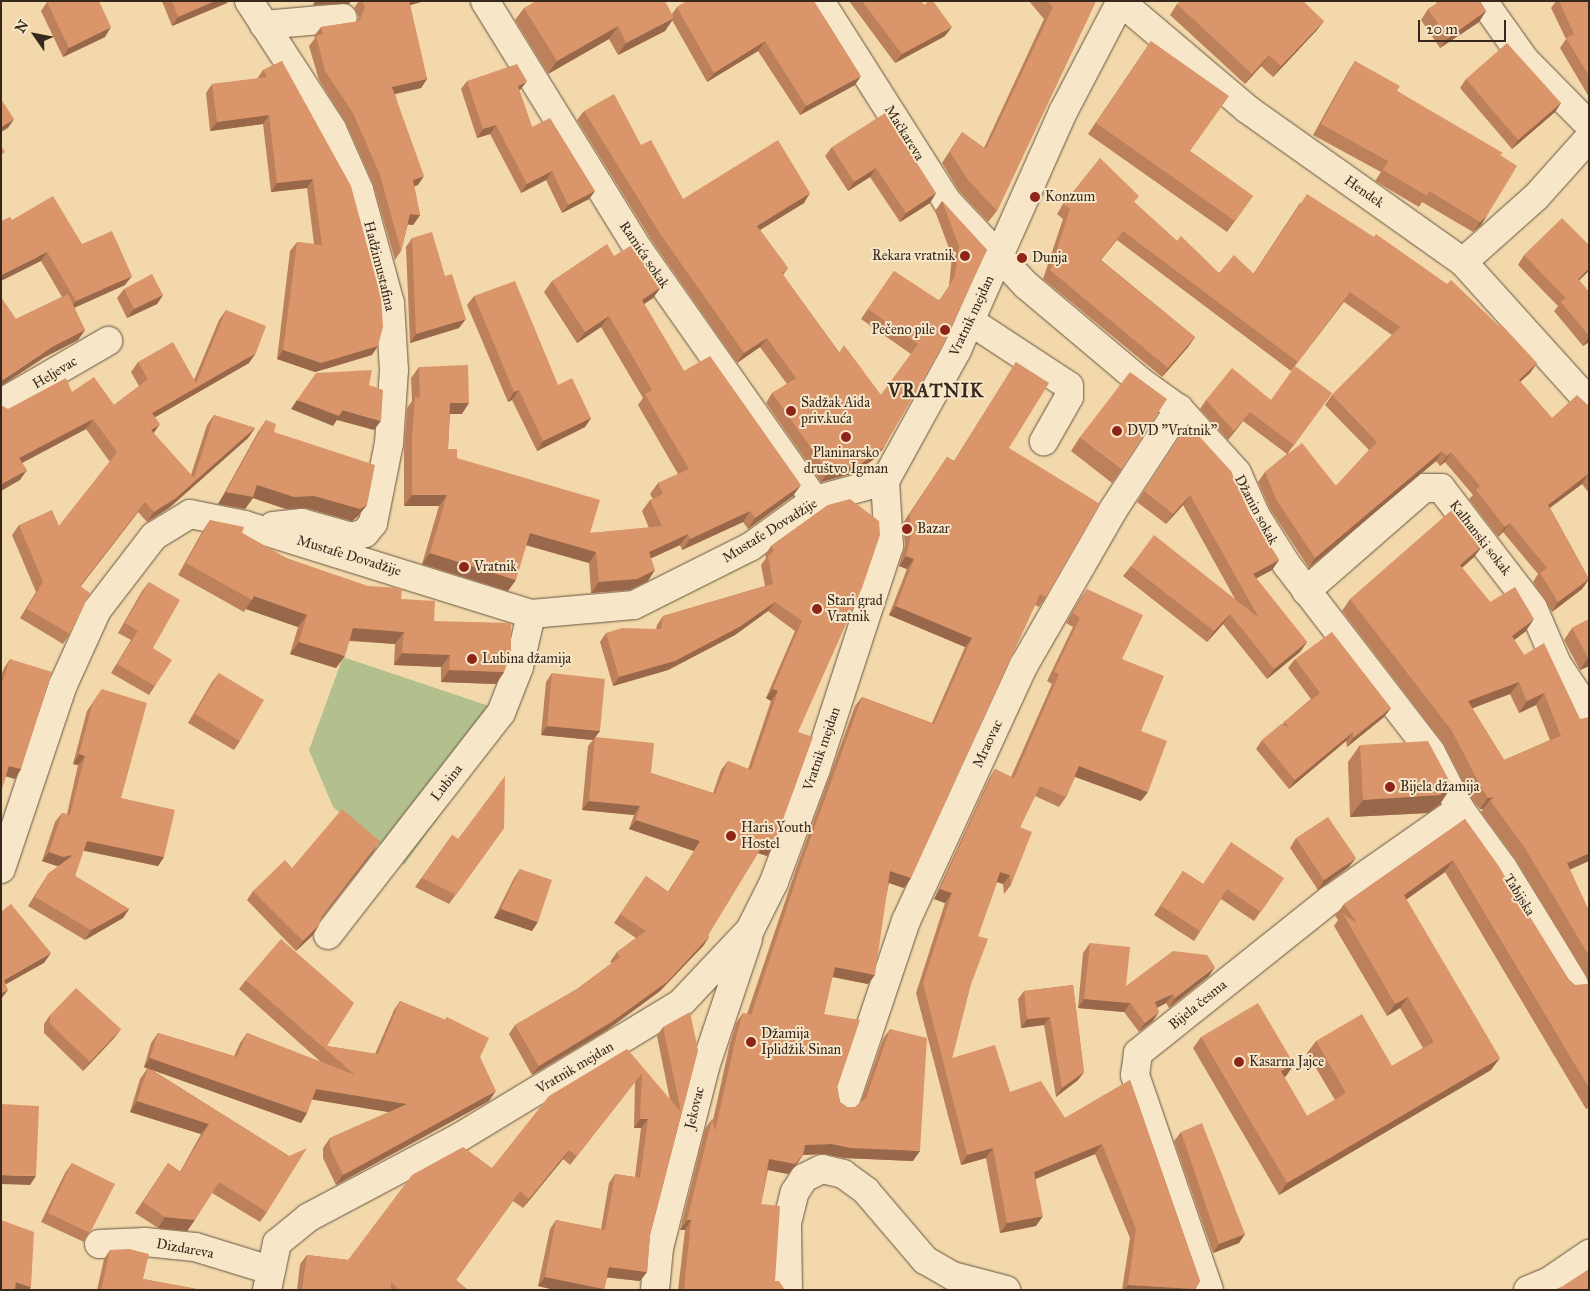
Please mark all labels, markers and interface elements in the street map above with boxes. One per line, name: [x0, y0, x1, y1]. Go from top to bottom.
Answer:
north arrow: [10, 10, 60, 60]
scale bar: [1420, 10, 1508, 42]
text: N: [12, 17, 32, 36]
text: 20 m: [1426, 20, 1458, 38]
street label: Mačkareva: [880, 102, 928, 164]
street label: Hendek: [1341, 172, 1387, 212]
place label: Konzum: [1045, 189, 1095, 205]
marker: Konzum: [1029, 191, 1041, 203]
street label: Ramića sokak: [615, 218, 673, 292]
street label: Hadžimustafina: [360, 219, 398, 313]
place label: Rekara vratnik: [872, 248, 955, 264]
marker: Rekara vratnik: [959, 250, 971, 262]
place label: Dunja: [1032, 250, 1067, 266]
marker: Dunja: [1016, 252, 1028, 264]
street label: Vratnik mejdan: [946, 273, 998, 359]
place label: Pečeno pile: [872, 322, 935, 338]
marker: Pečeno pile: [939, 324, 951, 336]
street label: Heljevac: [30, 353, 80, 393]
district label: VRATNIK: [887, 380, 985, 402]
place label: Sadžak Aida priv.kuća: [801, 395, 870, 428]
marker: Sadžak Aida priv.kuća: [785, 405, 797, 417]
place label: DVD "Vratnik": [1127, 423, 1217, 439]
marker: DVD "Vratnik": [1111, 425, 1123, 437]
marker: Planinarsko društvo Igman: [840, 431, 852, 443]
place label: Planinarsko društvo Igman: [804, 445, 888, 478]
street label: Džanin sokak: [1231, 472, 1281, 548]
street label: Mustafe Dovadžije: [720, 495, 820, 567]
street label: Kalhanski sokak: [1446, 497, 1514, 579]
place label: Bazar: [917, 521, 950, 537]
marker: Bazar: [901, 523, 913, 535]
street label: Mustafe Dovadžije: [295, 532, 403, 580]
place label: Vratnik: [474, 559, 517, 575]
marker: Vratnik: [458, 561, 470, 573]
place label: Stari grad Vratnik: [827, 593, 883, 626]
marker: Stari grad Vratnik: [811, 603, 823, 615]
place label: Lubina džamija: [482, 651, 571, 667]
marker: Lubina džamija: [466, 653, 478, 665]
street label: Vratnik mejdan: [800, 705, 844, 793]
street label: Mraovac: [970, 717, 1006, 771]
street label: Lubina: [427, 761, 467, 805]
place label: Bijela džamija: [1400, 779, 1479, 795]
marker: Bijela džamija: [1384, 781, 1396, 793]
place label: Haris Youth Hostel: [741, 820, 812, 852]
marker: Haris Youth Hostel: [725, 830, 737, 842]
street label: Tabijska: [1500, 871, 1538, 919]
street label: Bijela česma: [1166, 977, 1230, 1033]
place label: Džamija Iplidžik Sinan: [761, 1026, 841, 1058]
marker: Džamija Iplidžik Sinan: [745, 1036, 757, 1048]
street label: Vratnik mejdan: [533, 1038, 617, 1098]
place label: Kasarna Jajce: [1249, 1054, 1324, 1070]
marker: Kasarna Jajce: [1233, 1056, 1245, 1068]
street label: Jekovac: [682, 1085, 708, 1131]
street label: Dizdareva: [155, 1236, 215, 1262]

